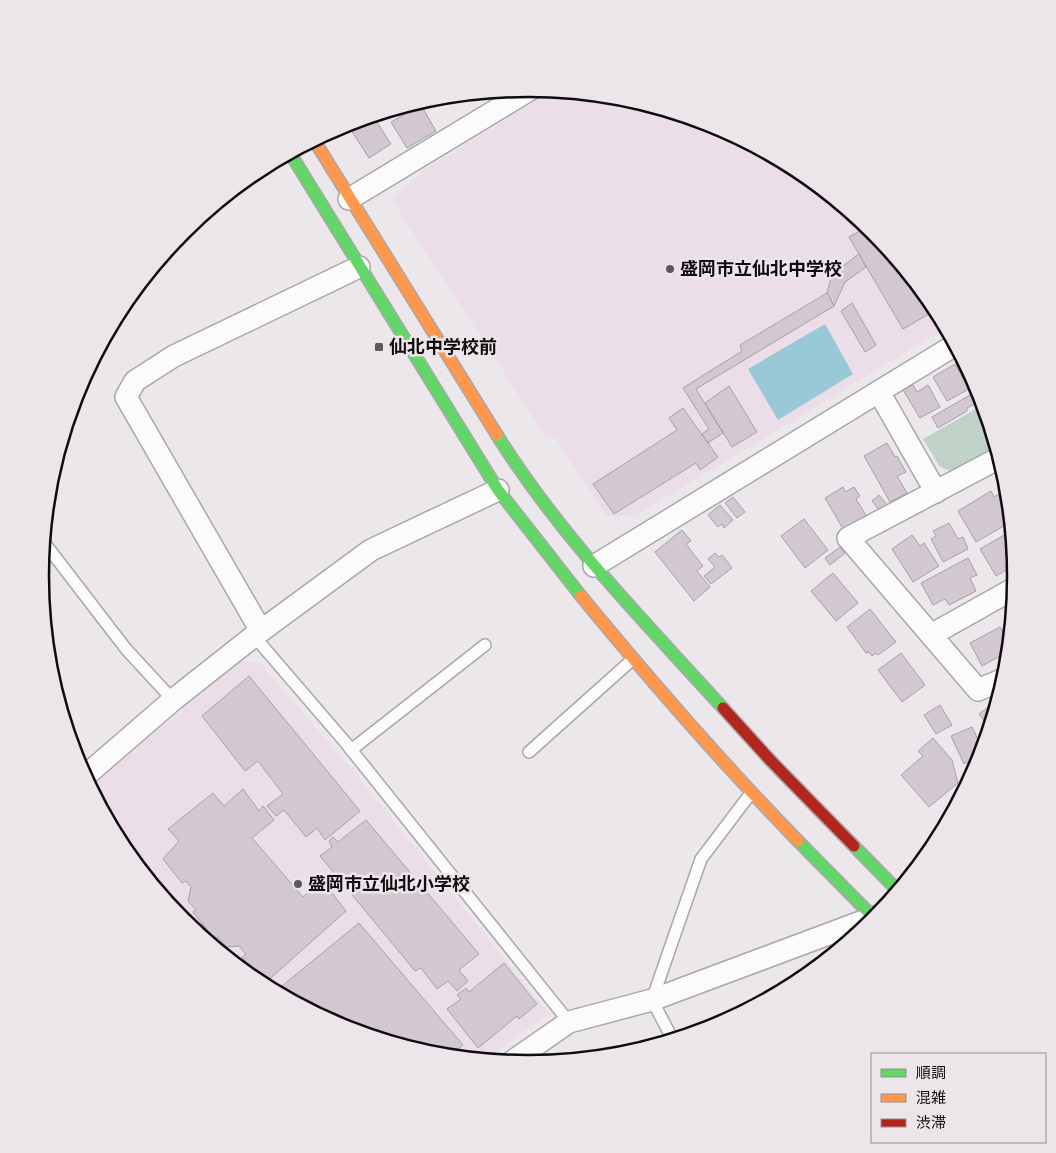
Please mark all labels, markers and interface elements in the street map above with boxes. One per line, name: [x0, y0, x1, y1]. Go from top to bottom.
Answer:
place label: 盛岡市立仙北中学校: [680, 258, 842, 280]
marker: 盛岡市立仙北中学校: [664, 263, 676, 275]
place label: 仙北中学校前: [389, 336, 497, 358]
marker: 仙北中学校前: [373, 341, 385, 353]
place label: 盛岡市立仙北小学校: [308, 873, 470, 895]
marker: 盛岡市立仙北小学校: [292, 878, 304, 890]
legend: [871, 1053, 1046, 1143]
text: 順調: [916, 1064, 946, 1082]
text: 混雑: [916, 1089, 946, 1107]
text: 渋滞: [916, 1114, 946, 1132]

